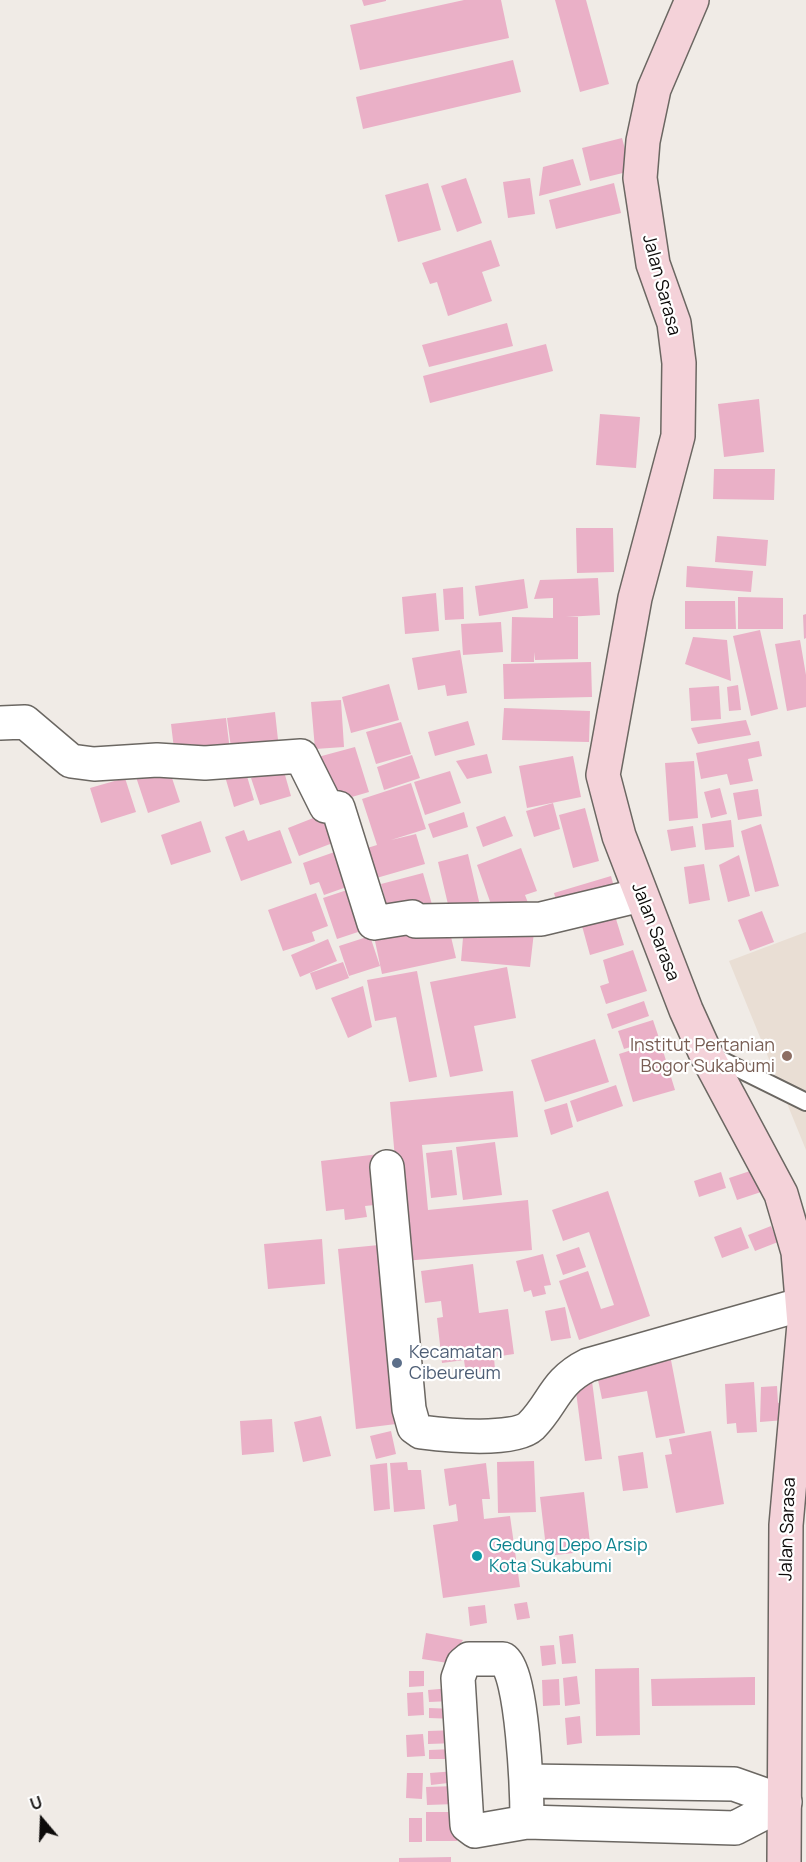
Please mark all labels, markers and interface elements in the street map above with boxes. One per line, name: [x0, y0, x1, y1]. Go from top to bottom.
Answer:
street label: Jalan Sarasa: [637, 232, 685, 338]
street label: Jalan Sarasa: [626, 880, 684, 984]
place label: Institut Pertanian Bogor Sukabumi: [630, 1035, 775, 1078]
marker: Institut Pertanian Bogor Sukabumi: [780, 1049, 794, 1063]
place label: Kecamatan Cibeureum: [409, 1342, 503, 1384]
marker: Kecamatan Cibeureum: [390, 1356, 404, 1370]
street label: Jalan Sarasa: [775, 1477, 801, 1581]
place label: Gedung Depo Arsip Kota Sukabumi: [489, 1535, 648, 1578]
marker: Gedung Depo Arsip Kota Sukabumi: [470, 1549, 484, 1563]
north arrow: [12, 1790, 72, 1850]
text: U: [27, 1791, 45, 1815]

